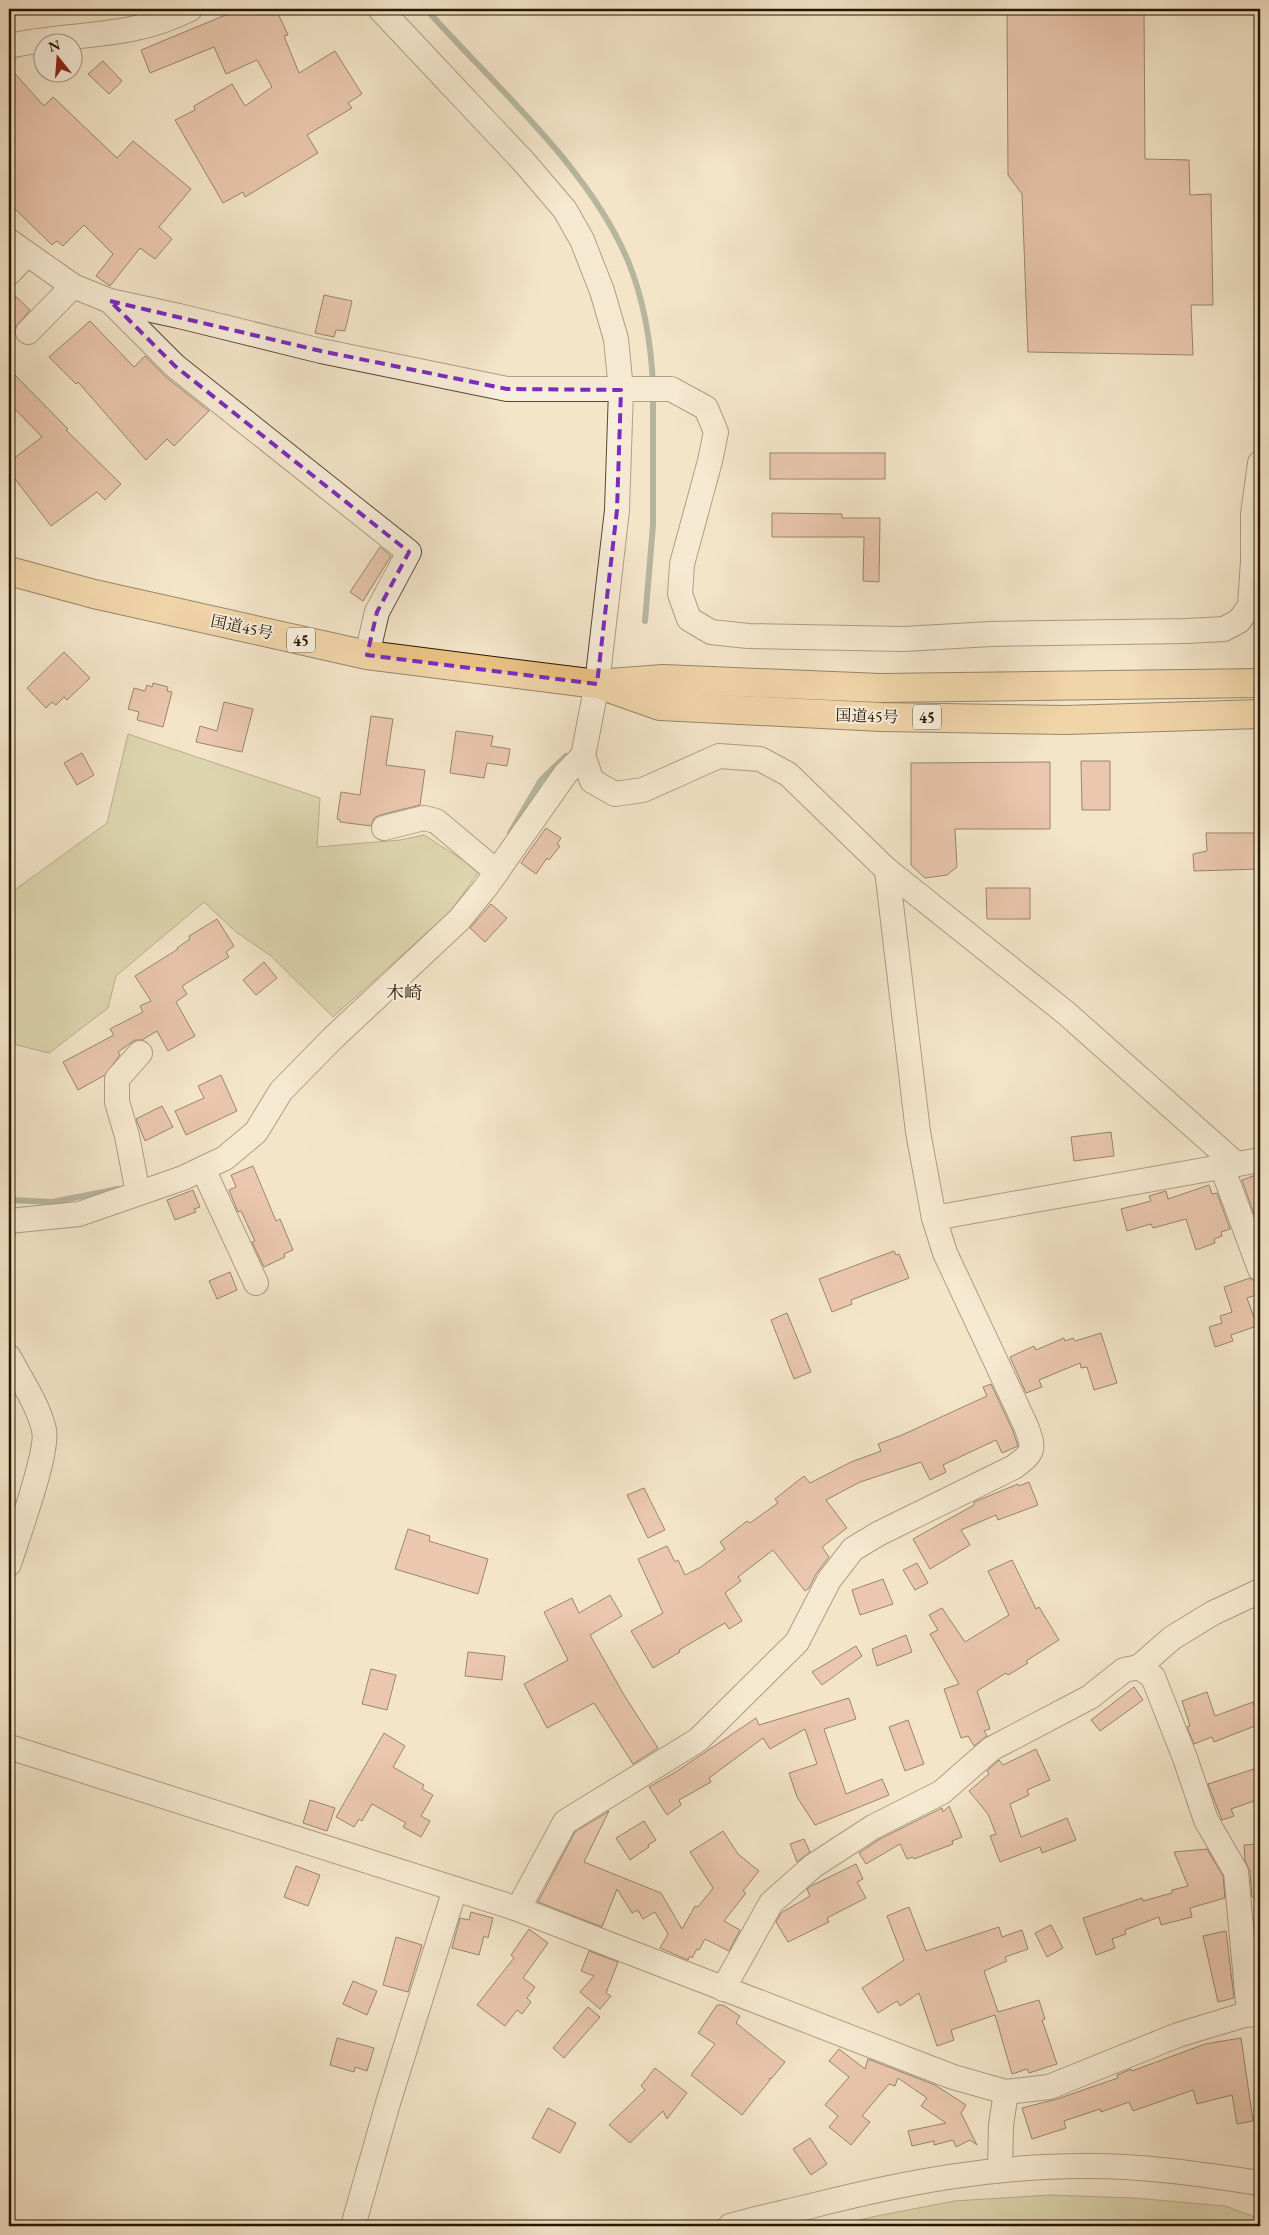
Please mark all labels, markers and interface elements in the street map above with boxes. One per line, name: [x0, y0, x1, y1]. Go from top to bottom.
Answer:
north arrow: [32, 32, 82, 82]
text: N: [46, 35, 63, 56]
street label: 国道45号: [209, 610, 275, 644]
road number: 45: [287, 628, 315, 652]
street label: 国道45号: [835, 704, 899, 728]
road number: 45: [913, 704, 941, 730]
district label: 木崎: [386, 981, 422, 1004]

